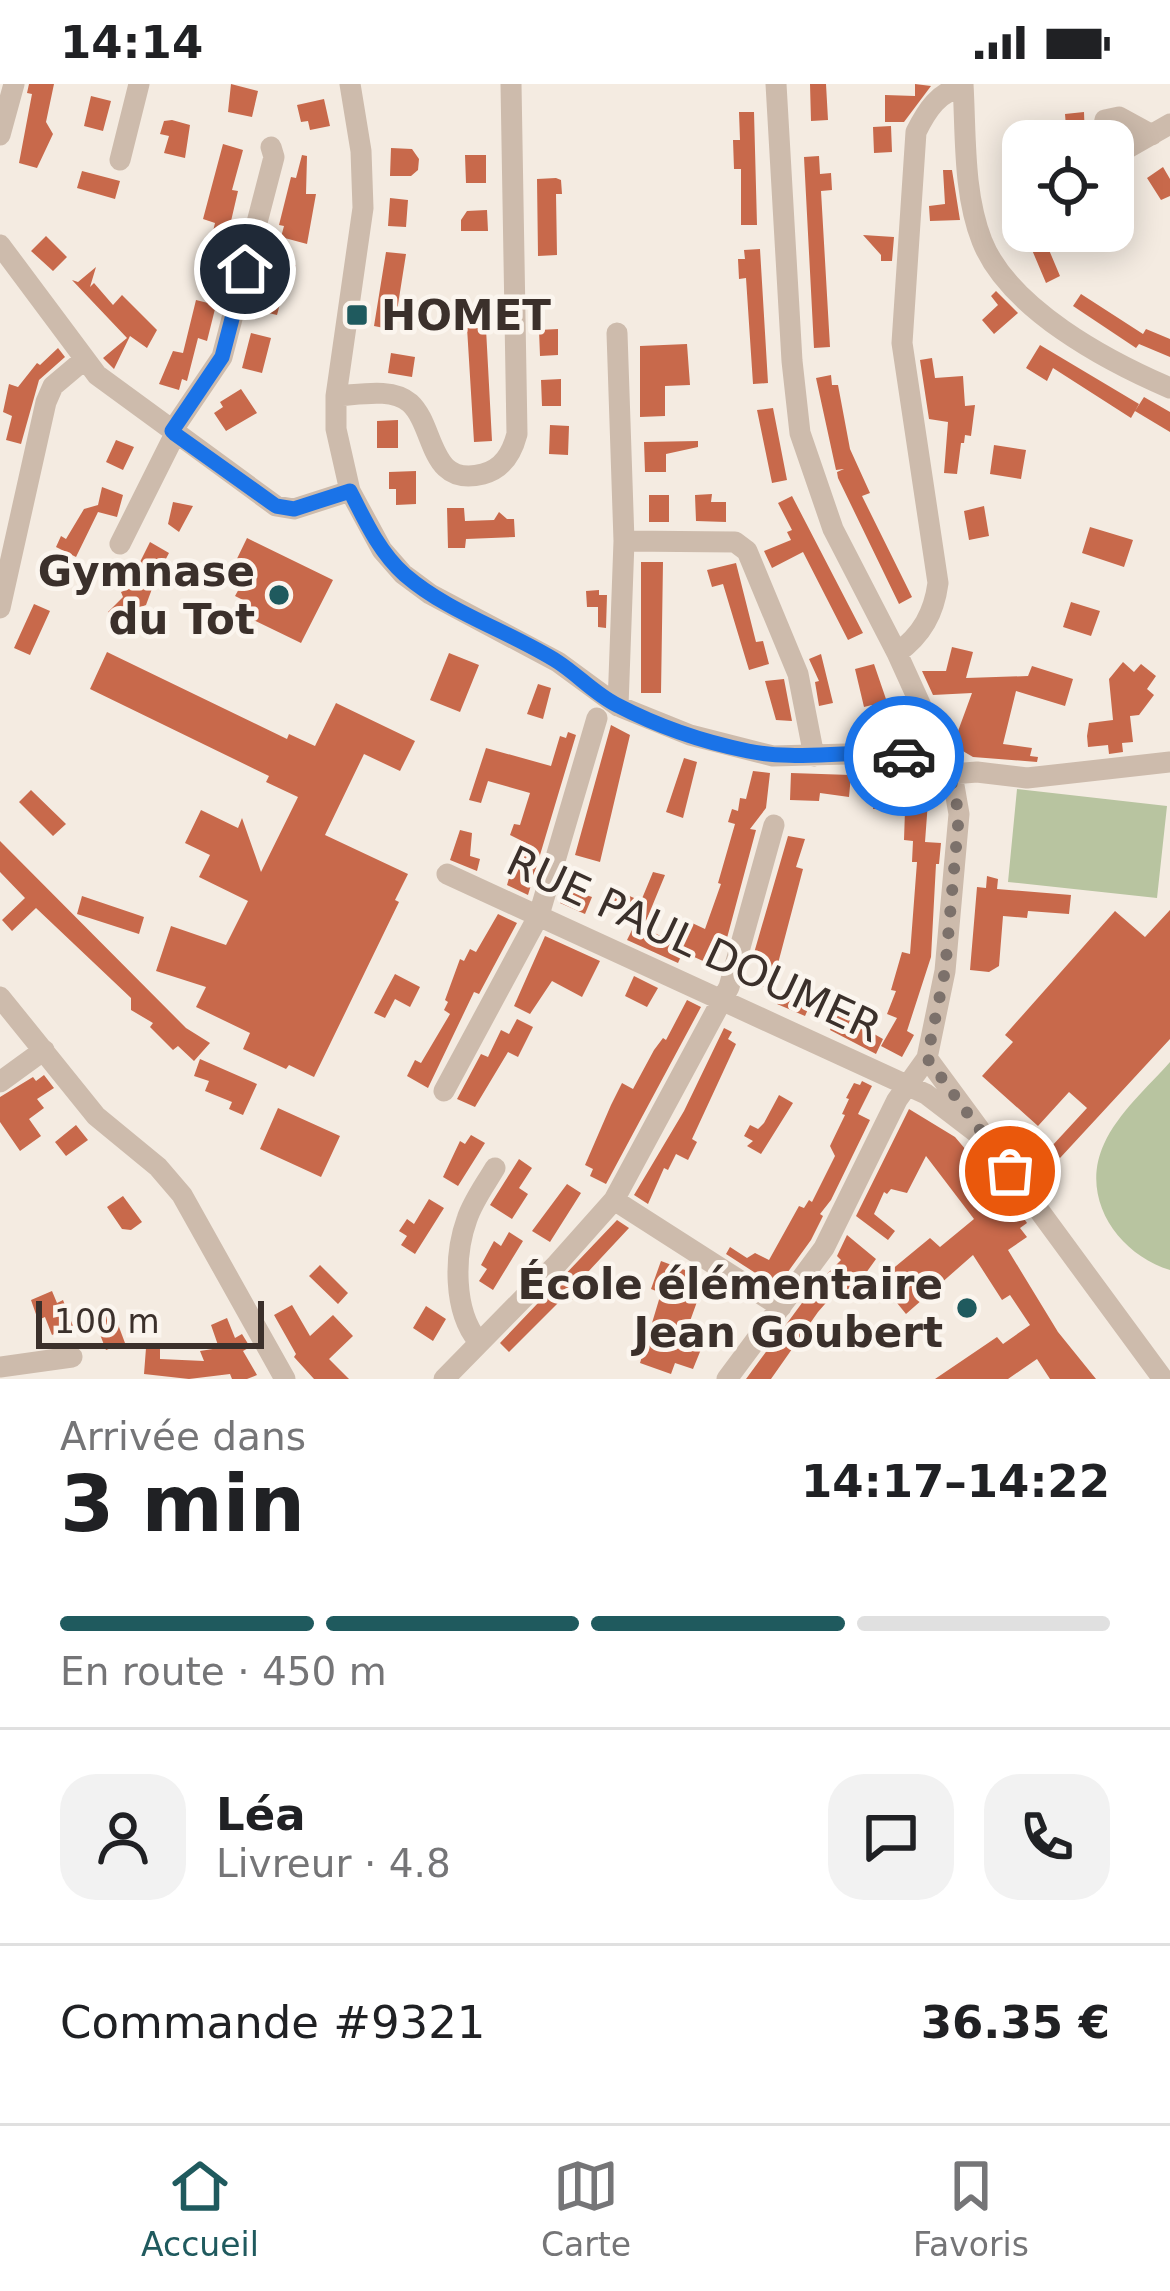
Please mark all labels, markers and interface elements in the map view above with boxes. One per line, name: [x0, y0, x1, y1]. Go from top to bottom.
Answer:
text: 14:14: [60, 16, 203, 69]
map controls: [1002, 120, 1134, 252]
button: locate: [1002, 120, 1134, 252]
pin: [194, 218, 296, 320]
icon: home: [212, 236, 278, 302]
place label: HOMET: [381, 291, 551, 340]
marker: HOMET: [344, 302, 370, 328]
place label: Gymnase du Tot: [38, 547, 255, 644]
marker: Gymnase du Tot: [266, 582, 292, 608]
courier: [844, 696, 964, 816]
icon: car: [871, 723, 937, 789]
street label: RUE PAUL DOUMER: [499, 836, 889, 1052]
pin: [959, 1120, 1061, 1222]
icon: bag: [977, 1138, 1043, 1204]
place label: École élémentaire Jean Goubert: [518, 1259, 943, 1357]
scale bar: [36, 1295, 264, 1348]
marker: École élémentaire Jean Goubert: [954, 1295, 980, 1321]
text: 100 m: [54, 1302, 160, 1341]
text: Arrivée dans: [60, 1414, 306, 1459]
text: 14:17–14:22: [801, 1455, 1110, 1508]
text: 3 min: [60, 1459, 305, 1549]
text: En route · 450 m: [60, 1649, 387, 1694]
button: person: [60, 1774, 186, 1900]
button: chat: [828, 1774, 954, 1900]
button: phone: [984, 1774, 1110, 1900]
text: Léa: [216, 1788, 306, 1841]
text: Livreur · 4.8: [216, 1841, 451, 1886]
text: Commande #9321: [60, 1996, 486, 2049]
text: 36.35 €: [921, 1996, 1110, 2049]
tab: Accueil: [141, 2153, 259, 2264]
tab: Carte: [541, 2153, 631, 2264]
tab: Favoris: [913, 2153, 1029, 2264]

